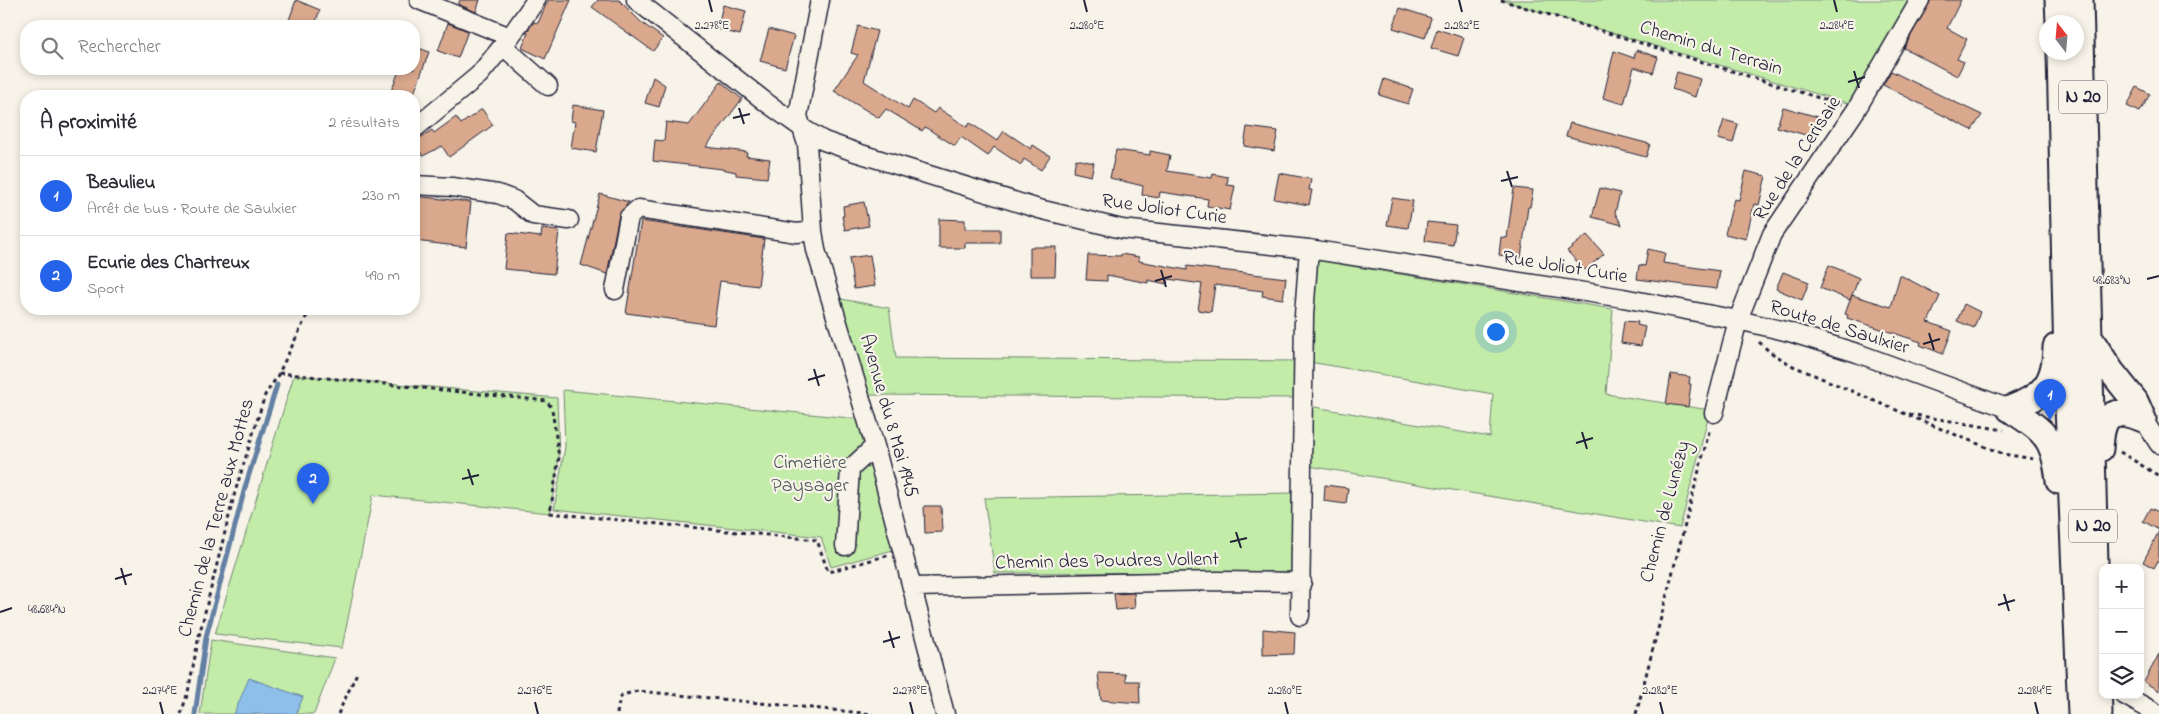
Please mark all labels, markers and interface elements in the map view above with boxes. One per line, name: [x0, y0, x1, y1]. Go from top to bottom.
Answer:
street label: Chemin du Terrain: [1636, 13, 1786, 85]
north arrow: [2039, 15, 2084, 60]
text: 2.278°E: [695, 17, 729, 35]
text: 2.280°E: [1070, 17, 1104, 35]
text: 2.282°E: [1444, 17, 1480, 35]
text: 2.284°E: [1820, 17, 1854, 35]
search box: [20, 20, 420, 75]
icon: search: [38, 34, 66, 62]
text: Rechercher: [78, 34, 161, 61]
road number: N 20: [2059, 80, 2107, 114]
street label: Rue de la Cerisaie: [1747, 91, 1849, 227]
text: À proximité: [40, 108, 137, 138]
text: 2 résultats: [328, 111, 400, 135]
text: Beaulieu: [87, 170, 155, 197]
text: 1: [53, 184, 59, 208]
text: 230 m: [362, 184, 400, 208]
street label: Rue Joliot Curie: [1100, 187, 1229, 233]
text: Arrêt de bus · Route de Saulxier: [87, 197, 296, 221]
street label: Rue Joliot Curie: [1500, 244, 1630, 292]
text: Ecurie des Chartreux: [87, 250, 250, 277]
text: 2: [52, 264, 60, 288]
text: 490 m: [365, 264, 400, 288]
text: 48.683°N: [2093, 272, 2131, 290]
text: Sport: [87, 277, 125, 301]
street label: Route de Saulxier: [1766, 293, 1913, 363]
your location: [1483, 319, 1509, 345]
street label: Avenue du 8 Mai 1945: [851, 331, 925, 501]
pin: 1: [2034, 379, 2066, 420]
street label: Chemin de la Terre aux Mottes: [171, 396, 263, 640]
street label: Chemin de Lunézy: [1633, 438, 1699, 586]
park label: Cimetière Paysager: [771, 449, 850, 502]
pin: 2: [297, 463, 329, 504]
road number: N 20: [2069, 510, 2117, 542]
street label: Chemin des Poudres Vollent: [995, 546, 1220, 578]
map controls: [2099, 564, 2144, 699]
button: +: [2099, 564, 2144, 609]
text: 48.684°N: [28, 601, 66, 619]
button: −: [2099, 609, 2144, 654]
button: layers: [2099, 654, 2144, 699]
text: 2.274°E: [143, 682, 177, 700]
text: 2.276°E: [517, 682, 553, 700]
text: 2.278°E: [893, 682, 927, 700]
text: 2.280°E: [1268, 682, 1302, 700]
text: 2.282°E: [1642, 682, 1678, 700]
text: 2.284°E: [2018, 682, 2052, 700]

